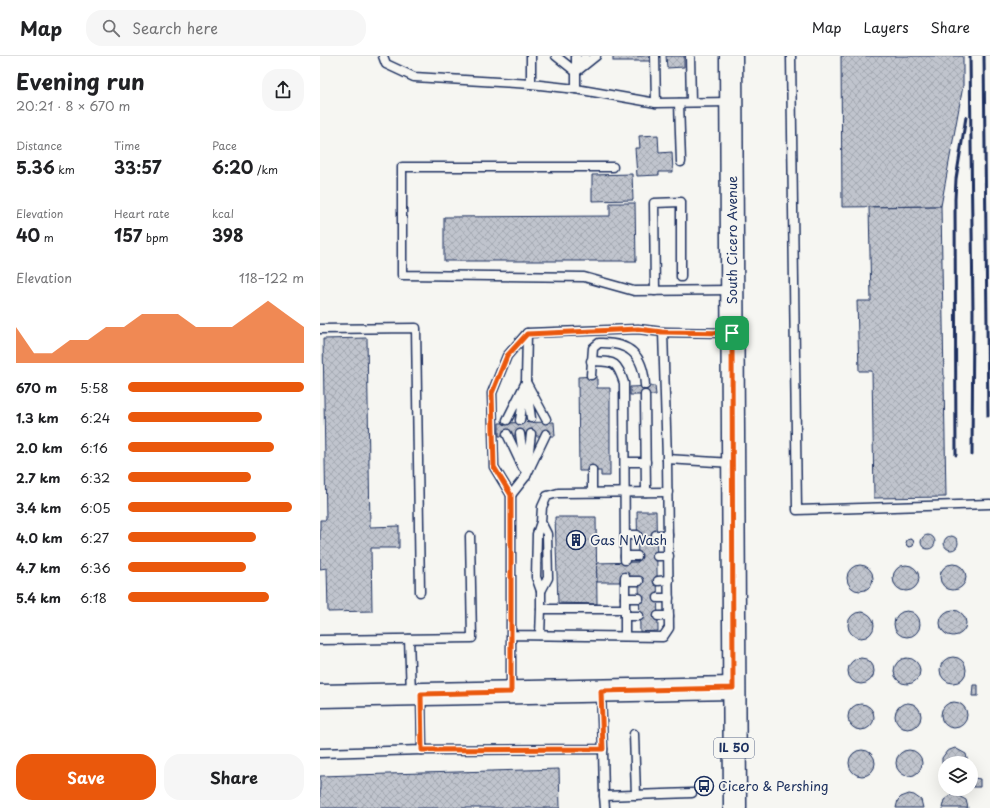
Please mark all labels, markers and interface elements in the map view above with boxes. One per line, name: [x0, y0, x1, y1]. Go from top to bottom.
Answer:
search box: [86, 10, 366, 46]
text: Map: [20, 14, 62, 42]
text: Search here: [132, 16, 218, 39]
icon: search: [100, 17, 122, 39]
text: Map: [812, 17, 842, 38]
text: Layers: [864, 17, 909, 38]
text: Share: [931, 17, 970, 38]
text: Evening run: [16, 64, 145, 97]
button: share: [262, 69, 304, 111]
text: 20:21 · 8 × 670 m: [16, 96, 130, 115]
text: Distance: [16, 137, 62, 154]
text: Time: [114, 137, 140, 154]
text: Pace: [212, 137, 237, 154]
text: 5.36: [16, 154, 55, 180]
text: 33:57: [114, 154, 162, 180]
text: 6:20: [212, 154, 253, 180]
text: km: [55, 161, 75, 178]
text: /km: [253, 161, 278, 178]
street label: South Cicero Avenue: [722, 176, 741, 304]
text: Elevation: [16, 205, 63, 222]
text: Heart rate: [114, 205, 170, 222]
text: kcal: [212, 205, 234, 222]
text: 40: [16, 222, 40, 248]
text: 157: [114, 222, 142, 248]
text: 398: [212, 222, 244, 248]
text: m: [40, 229, 54, 246]
text: bpm: [142, 229, 169, 246]
text: Elevation: [16, 268, 72, 287]
text: 118–122 m: [239, 268, 304, 287]
pin: [715, 316, 749, 350]
icon: arrive: [721, 322, 743, 344]
text: 670 m: [16, 378, 57, 397]
text: 5:58: [80, 378, 109, 397]
text: 1.3 km: [16, 408, 59, 427]
text: 6:24: [80, 408, 110, 427]
text: 2.0 km: [16, 438, 63, 457]
text: 6:16: [80, 438, 108, 457]
text: 2.7 km: [16, 468, 60, 487]
text: 6:32: [80, 468, 110, 487]
text: 3.4 km: [16, 498, 61, 517]
text: 6:05: [80, 498, 111, 517]
text: 4.0 km: [16, 528, 63, 547]
text: 6:27: [80, 528, 109, 547]
building icon: Gas N Wash: [565, 529, 587, 551]
place label: Gas N Wash: [590, 530, 667, 549]
text: 4.7 km: [16, 558, 61, 577]
text: 6:36: [80, 558, 111, 577]
text: 5.4 km: [16, 588, 61, 607]
text: 6:18: [80, 588, 107, 607]
road number: IL 50: [714, 738, 754, 758]
button: Save: [16, 754, 156, 800]
button: Share: [164, 754, 304, 800]
map controls: [938, 756, 978, 796]
button: layers: [938, 756, 978, 796]
bus stop icon: Cicero & Pershing: [693, 775, 715, 797]
place label: Cicero & Pershing: [718, 776, 829, 795]

